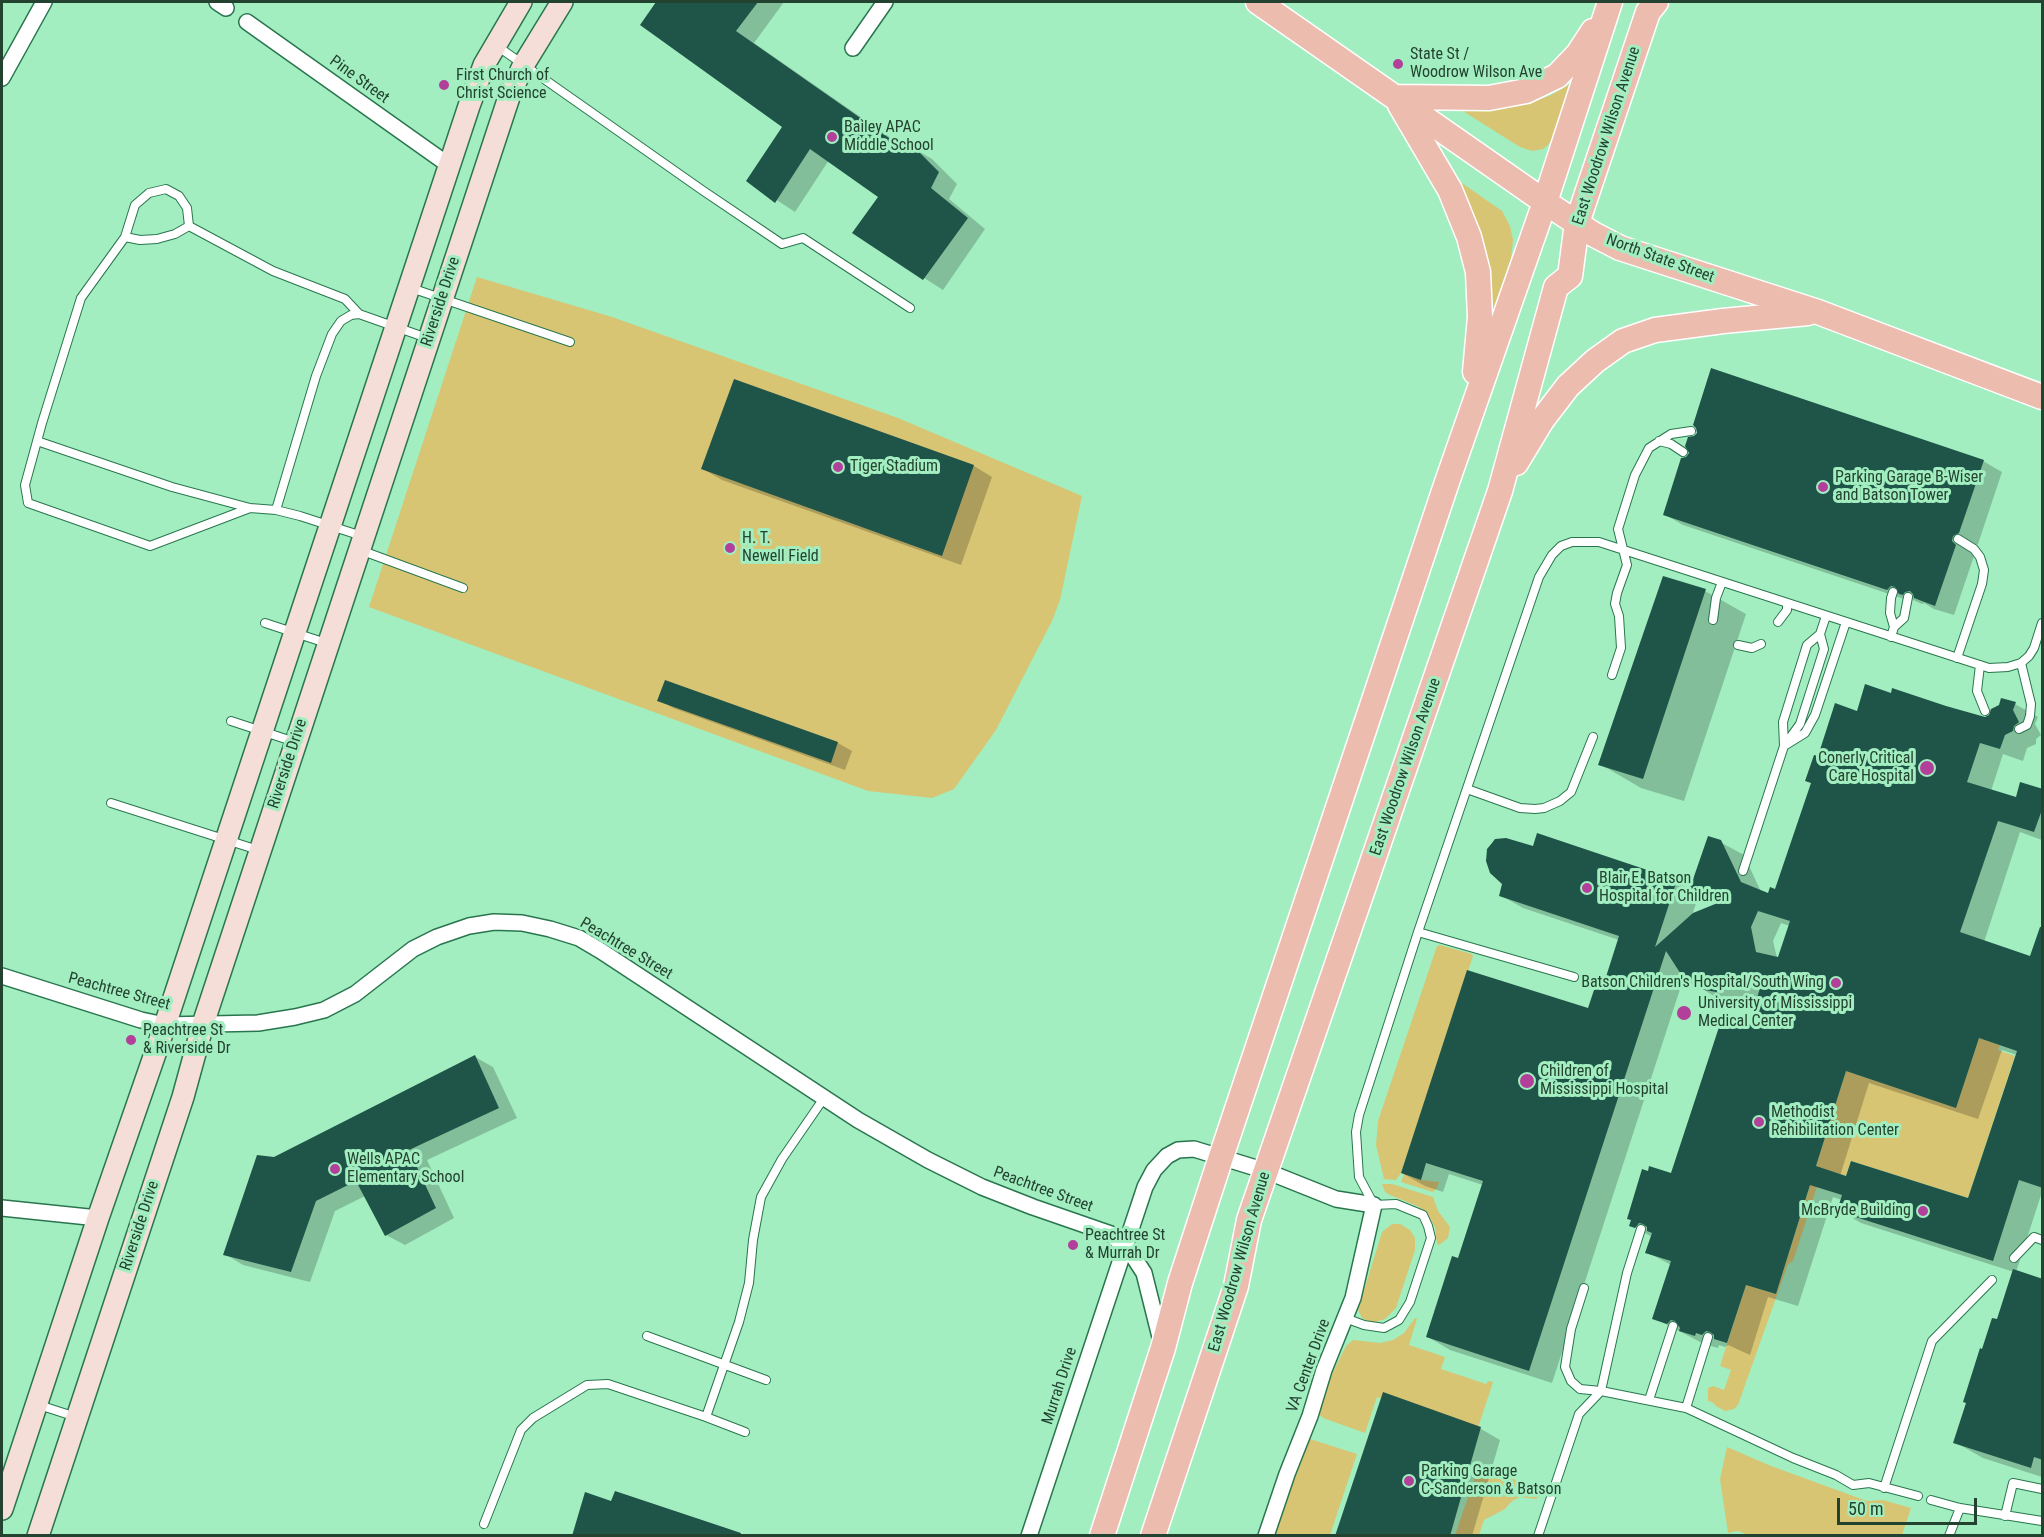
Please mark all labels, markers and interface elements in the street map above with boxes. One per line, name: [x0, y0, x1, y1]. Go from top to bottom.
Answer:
street label: East Woodrow Wilson Avenue: [1569, 44, 1645, 228]
place label: State St / Woodrow Wilson Ave: [1410, 45, 1542, 83]
street label: Pine Street: [325, 52, 393, 108]
marker: State St / Woodrow Wilson Ave: [1391, 57, 1405, 71]
place label: First Church of Christ Science: [456, 66, 549, 104]
marker: First Church of Christ Science: [437, 78, 451, 92]
place label: Bailey APAC Middle School: [844, 118, 934, 156]
marker: Bailey APAC Middle School: [825, 130, 839, 144]
street label: North State Street: [1603, 231, 1717, 287]
street label: Riverside Drive: [417, 255, 465, 349]
place label: Tiger Stadium: [850, 457, 938, 477]
marker: Tiger Stadium: [831, 460, 845, 474]
place label: Parking Garage B-Wiser and Batson Tower: [1835, 468, 1983, 506]
marker: Parking Garage B-Wiser and Batson Tower: [1816, 480, 1830, 494]
place label: H. T. Newell Field: [742, 529, 819, 567]
marker: H. T. Newell Field: [723, 541, 737, 555]
street label: East Woodrow Wilson Avenue: [1367, 676, 1445, 858]
street label: Riverside Drive: [264, 717, 312, 811]
place label: Conerly Critical Care Hospital: [1818, 749, 1914, 787]
marker: Conerly Critical Care Hospital: [1918, 759, 1936, 777]
place label: Blair E. Batson Hospital for Children: [1599, 869, 1729, 907]
marker: Blair E. Batson Hospital for Children: [1580, 881, 1594, 895]
street label: Peachtree Street: [576, 914, 676, 984]
street label: Peachtree Street: [66, 969, 172, 1015]
place label: Batson Children's Hospital/South Wing: [1581, 973, 1824, 993]
marker: Batson Children's Hospital/South Wing: [1829, 976, 1843, 990]
place label: University of Mississippi Medical Center: [1698, 994, 1852, 1032]
marker: University of Mississippi Medical Center: [1675, 1004, 1693, 1022]
place label: Peachtree St & Riverside Dr: [143, 1021, 231, 1059]
marker: Peachtree St & Riverside Dr: [124, 1033, 138, 1047]
place label: Children of Mississippi Hospital: [1540, 1062, 1668, 1100]
marker: Children of Mississippi Hospital: [1518, 1072, 1536, 1090]
place label: Methodist Rehibilitation Center: [1771, 1103, 1899, 1141]
marker: Methodist Rehibilitation Center: [1752, 1115, 1766, 1129]
place label: Wells APAC Elementary School: [347, 1150, 464, 1188]
marker: Wells APAC Elementary School: [328, 1162, 342, 1176]
street label: Peachtree Street: [991, 1163, 1095, 1217]
street label: East Woodrow Wilson Avenue: [1205, 1170, 1275, 1354]
street label: Riverside Drive: [116, 1179, 164, 1273]
place label: McBryde Building: [1801, 1201, 1911, 1221]
marker: McBryde Building: [1916, 1204, 1930, 1218]
place label: Peachtree St & Murrah Dr: [1085, 1226, 1165, 1264]
marker: Peachtree St & Murrah Dr: [1066, 1238, 1080, 1252]
street label: VA Center Drive: [1283, 1317, 1335, 1415]
street label: Murrah Drive: [1038, 1345, 1082, 1427]
place label: Parking Garage C-Sanderson & Batson: [1421, 1462, 1561, 1500]
marker: Parking Garage C-Sanderson & Batson: [1402, 1474, 1416, 1488]
scale bar: [1840, 1486, 1980, 1524]
text: 50 m: [1848, 1498, 1883, 1519]

